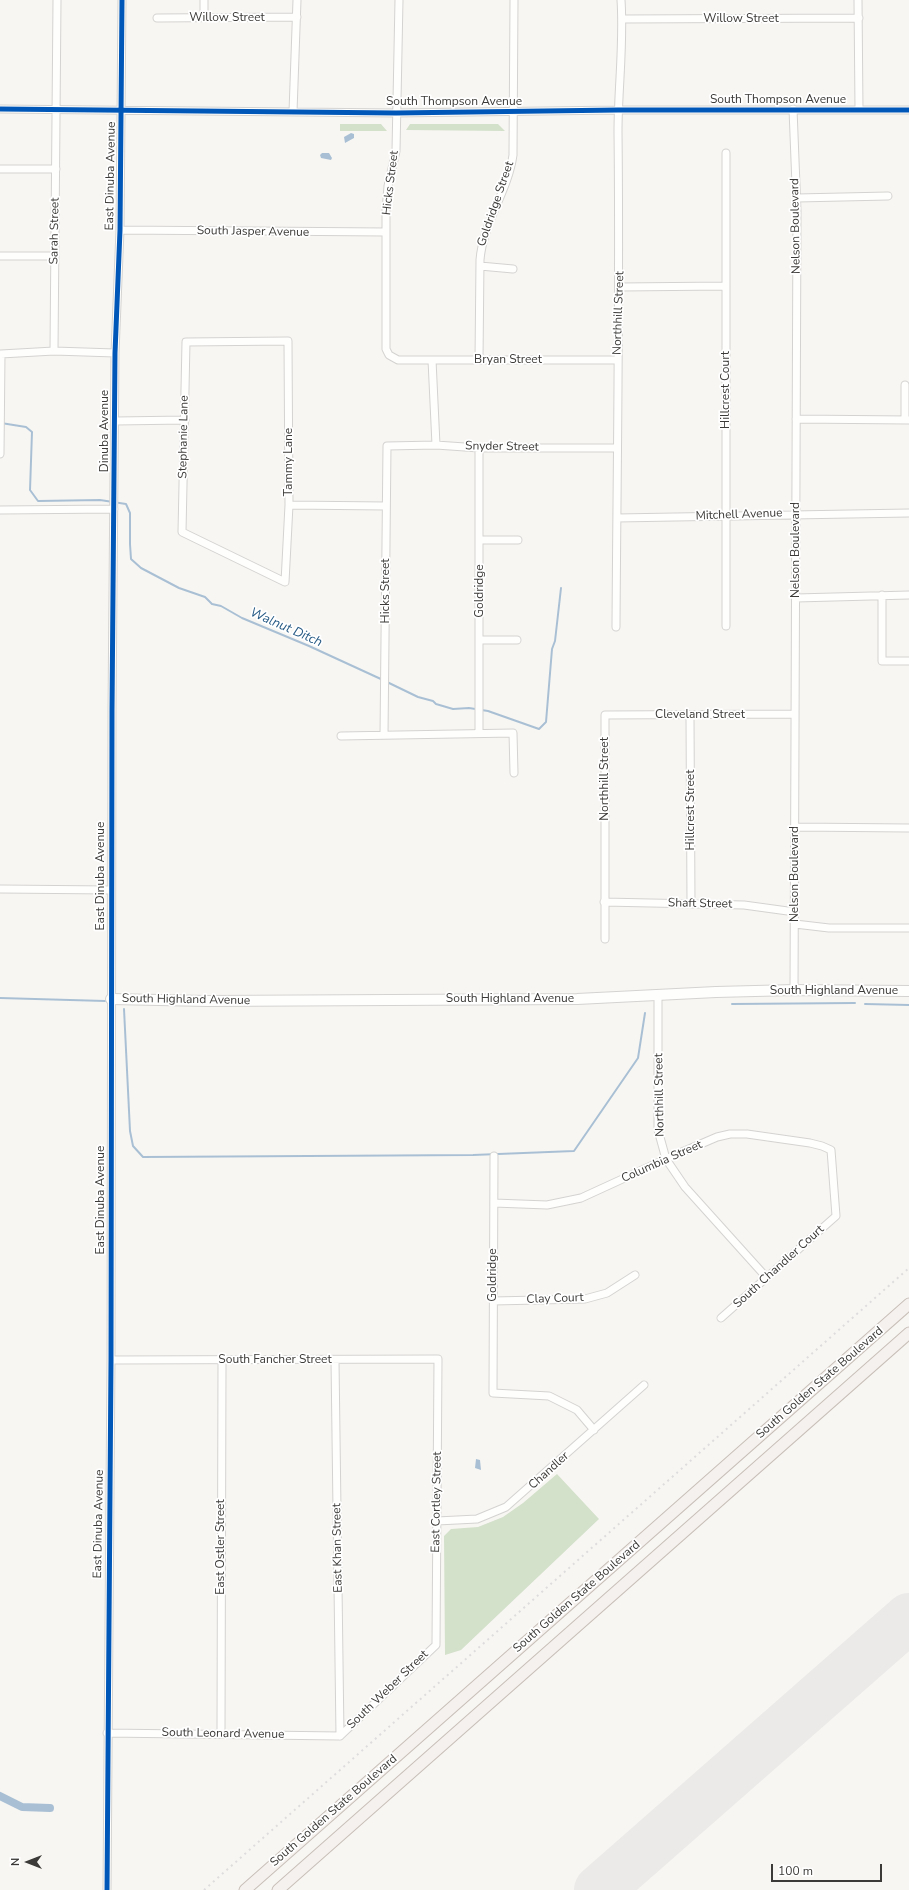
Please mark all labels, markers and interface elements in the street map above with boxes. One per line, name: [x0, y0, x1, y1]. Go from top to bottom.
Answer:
street label: Willow Street: [189, 11, 265, 25]
street label: Willow Street: [703, 12, 779, 26]
street label: South Thompson Avenue: [710, 93, 846, 107]
street label: South Thompson Avenue: [386, 95, 522, 109]
street label: East Dinuba Avenue: [103, 121, 119, 231]
street label: Hicks Street: [380, 150, 402, 216]
street label: Goldridge Street: [475, 159, 517, 249]
street label: Nelson Boulevard: [788, 178, 804, 274]
street label: Sarah Street: [47, 197, 63, 265]
street label: South Jasper Avenue: [197, 224, 309, 240]
street label: Northhill Street: [610, 271, 628, 355]
street label: Hillcrest Court: [719, 351, 733, 429]
street label: Bryan Street: [474, 353, 542, 367]
street label: Dinuba Avenue: [98, 390, 112, 472]
street label: Stephanie Lane: [176, 395, 192, 479]
street label: Tammy Lane: [282, 428, 296, 496]
street label: Snyder Street: [465, 439, 539, 455]
street label: Nelson Boulevard: [789, 502, 803, 598]
street label: Mitchell Avenue: [695, 506, 783, 524]
street label: Hicks Street: [379, 559, 393, 623]
street label: Goldridge: [473, 564, 487, 618]
water label: Walnut Ditch: [247, 605, 325, 651]
street label: Cleveland Street: [655, 708, 745, 722]
street label: Northhill Street: [598, 737, 612, 821]
street label: Hillcrest Street: [684, 770, 698, 850]
street label: East Dinuba Avenue: [94, 822, 108, 930]
street label: Nelson Boulevard: [788, 826, 802, 922]
street label: Shaft Street: [668, 896, 732, 912]
street label: South Highland Avenue: [770, 984, 898, 998]
street label: South Highland Avenue: [122, 992, 250, 1008]
street label: South Highland Avenue: [446, 992, 574, 1006]
street label: Northhill Street: [652, 1053, 668, 1137]
street label: Columbia Street: [619, 1138, 705, 1186]
street label: East Dinuba Avenue: [94, 1146, 108, 1254]
street label: South Chandler Court: [731, 1222, 827, 1312]
street label: Goldridge: [486, 1248, 500, 1302]
street label: Clay Court: [526, 1291, 584, 1307]
street label: South Golden State Boulevard: [754, 1324, 886, 1442]
street label: South Fancher Street: [218, 1353, 332, 1367]
street label: Chandler: [526, 1449, 572, 1493]
street label: East Cortley Street: [429, 1451, 445, 1553]
street label: East Dinuba Avenue: [91, 1469, 107, 1579]
street label: East Ostler Street: [214, 1499, 228, 1595]
street label: East Khan Street: [330, 1503, 346, 1593]
street label: South Golden State Boulevard: [511, 1538, 643, 1656]
street label: South Weber Street: [344, 1648, 432, 1732]
street label: South Leonard Avenue: [162, 1726, 284, 1742]
street label: South Golden State Boulevard: [268, 1752, 400, 1870]
north arrow: [8, 1842, 48, 1882]
scale bar: [773, 1856, 884, 1882]
text: N: [8, 1858, 23, 1866]
text: 100 m: [778, 1863, 813, 1879]

